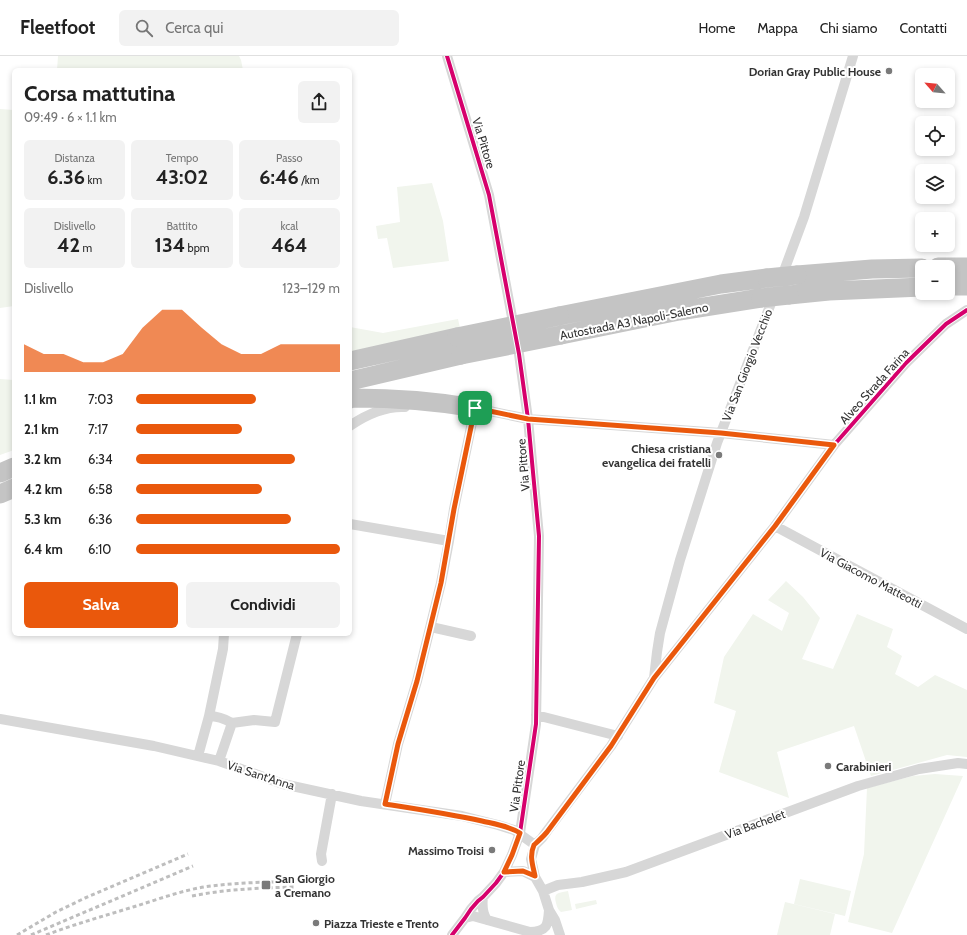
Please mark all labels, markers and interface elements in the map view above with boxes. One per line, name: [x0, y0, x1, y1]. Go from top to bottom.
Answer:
search box: [119, 10, 399, 46]
text: Fleetfoot: [20, 16, 95, 39]
icon: search: [133, 17, 155, 39]
text: Cerca qui: [165, 19, 223, 37]
text: Home: [698, 19, 735, 37]
text: Mappa: [757, 19, 798, 37]
text: Chi siamo: [820, 19, 877, 37]
text: Contatti: [899, 19, 947, 37]
place label: Dorian Gray Public House: [749, 64, 881, 79]
marker: Dorian Gray Public House: [884, 66, 894, 76]
north arrow: [915, 68, 955, 108]
map controls: [915, 68, 955, 300]
text: Corsa mattutina: [24, 80, 175, 107]
button: share: [298, 81, 340, 123]
text: 09:49 · 6 × 1.1 km: [24, 109, 117, 125]
street label: Via Pittore: [469, 116, 499, 170]
button: locate: [915, 116, 955, 156]
text: Distanza: [54, 151, 95, 165]
text: Tempo: [166, 151, 198, 165]
text: Passo: [276, 151, 303, 165]
button: layers: [915, 164, 955, 204]
text: 6.36: [47, 165, 85, 189]
text: 43:02: [156, 165, 208, 189]
text: 6:46: [259, 165, 299, 189]
text: km: [85, 173, 102, 187]
text: /km: [299, 173, 319, 187]
button: +: [915, 212, 955, 252]
text: Dislivello: [54, 219, 96, 233]
text: Battito: [166, 219, 198, 233]
text: kcal: [281, 219, 298, 233]
text: 42: [57, 233, 80, 257]
text: 134: [155, 233, 185, 257]
text: 464: [271, 233, 307, 257]
text: m: [80, 241, 92, 255]
text: bpm: [185, 241, 209, 255]
button: −: [915, 260, 955, 300]
text: Dislivello: [24, 280, 73, 296]
text: 123–129 m: [282, 280, 340, 296]
street label: Autostrada A3 Napoli-Salerno: [559, 299, 710, 343]
street label: Via San Giorgio Vecchio: [719, 306, 775, 423]
street label: Alveo Strada Farina: [836, 345, 912, 427]
text: 1.1 km: [24, 391, 57, 407]
text: 7:03: [88, 391, 113, 407]
pin: [458, 391, 492, 425]
icon: arrive: [464, 397, 486, 419]
text: 2.1 km: [24, 421, 59, 437]
text: 7:17: [88, 421, 108, 437]
street label: Via Pittore: [513, 438, 533, 492]
place label: Chiesa cristiana evangelica dei fratelli: [602, 441, 711, 470]
marker: Chiesa cristiana evangelica dei fratelli: [714, 450, 724, 460]
text: 3.2 km: [24, 451, 61, 467]
text: 6:34: [88, 451, 113, 467]
text: 4.2 km: [24, 481, 62, 497]
text: 6:58: [88, 481, 113, 497]
text: 5.3 km: [24, 511, 61, 527]
text: 6:36: [88, 511, 113, 527]
text: 6.4 km: [24, 541, 63, 557]
text: 6:10: [88, 541, 111, 557]
street label: Via Giacomo Matteotti: [817, 545, 925, 611]
button: Salva: [24, 582, 178, 628]
button: Condividi: [186, 582, 340, 628]
street label: Via Sant'Anna: [225, 757, 297, 793]
street label: Via Pittore: [506, 759, 528, 813]
place label: Carabinieri: [836, 759, 892, 774]
marker: Carabinieri: [823, 761, 833, 771]
street label: Via Bachelet: [723, 806, 787, 842]
place label: Massimo Troisi: [408, 843, 484, 858]
marker: Massimo Troisi: [487, 845, 497, 855]
place label: San Giorgio a Cremano: [275, 871, 335, 900]
marker: San Giorgio a Cremano: [260, 879, 272, 891]
place label: Piazza Trieste e Trento: [324, 916, 439, 931]
marker: Piazza Trieste e Trento: [311, 918, 321, 928]

